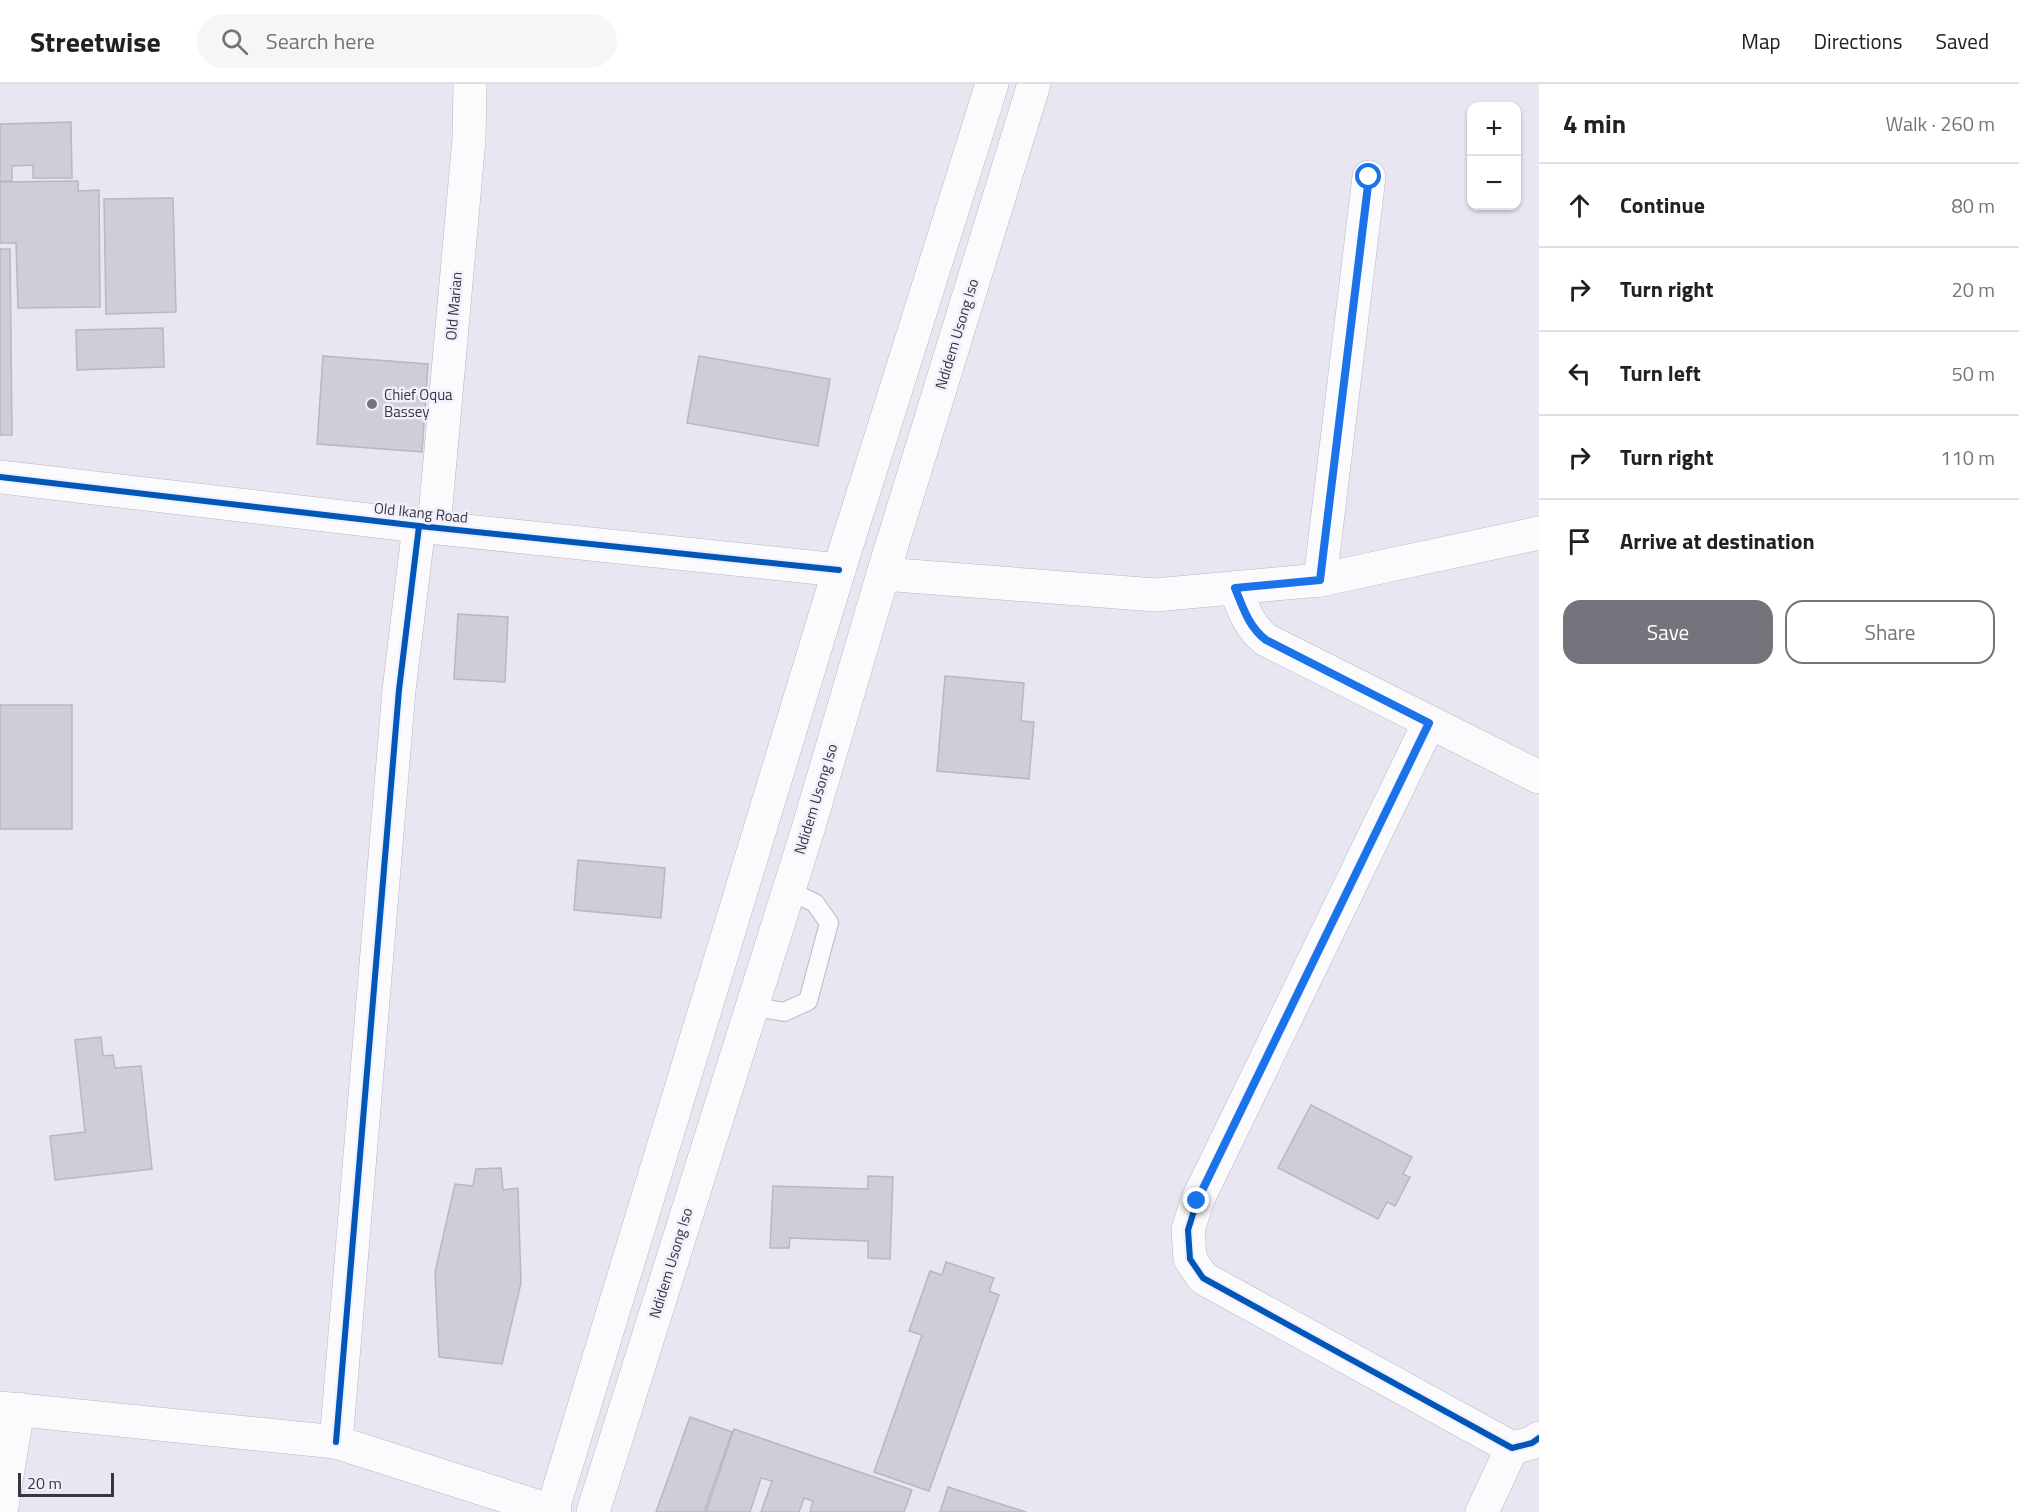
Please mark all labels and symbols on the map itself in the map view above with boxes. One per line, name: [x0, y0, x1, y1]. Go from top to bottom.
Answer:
route start: [1355, 163, 1381, 189]
street label: Old Marian: [439, 271, 468, 341]
street label: Ndidem Usong Iso: [929, 276, 984, 392]
place label: Chief Oqua Bassey: [384, 383, 453, 423]
marker: Chief Oqua Bassey: [365, 397, 379, 411]
street label: Old Ikang Road: [373, 496, 469, 529]
street label: Ndidem Usong Iso: [788, 741, 843, 857]
route end: [1183, 1187, 1209, 1213]
street label: Ndidem Usong Iso: [643, 1205, 698, 1321]
scale bar: [18, 1470, 114, 1498]

